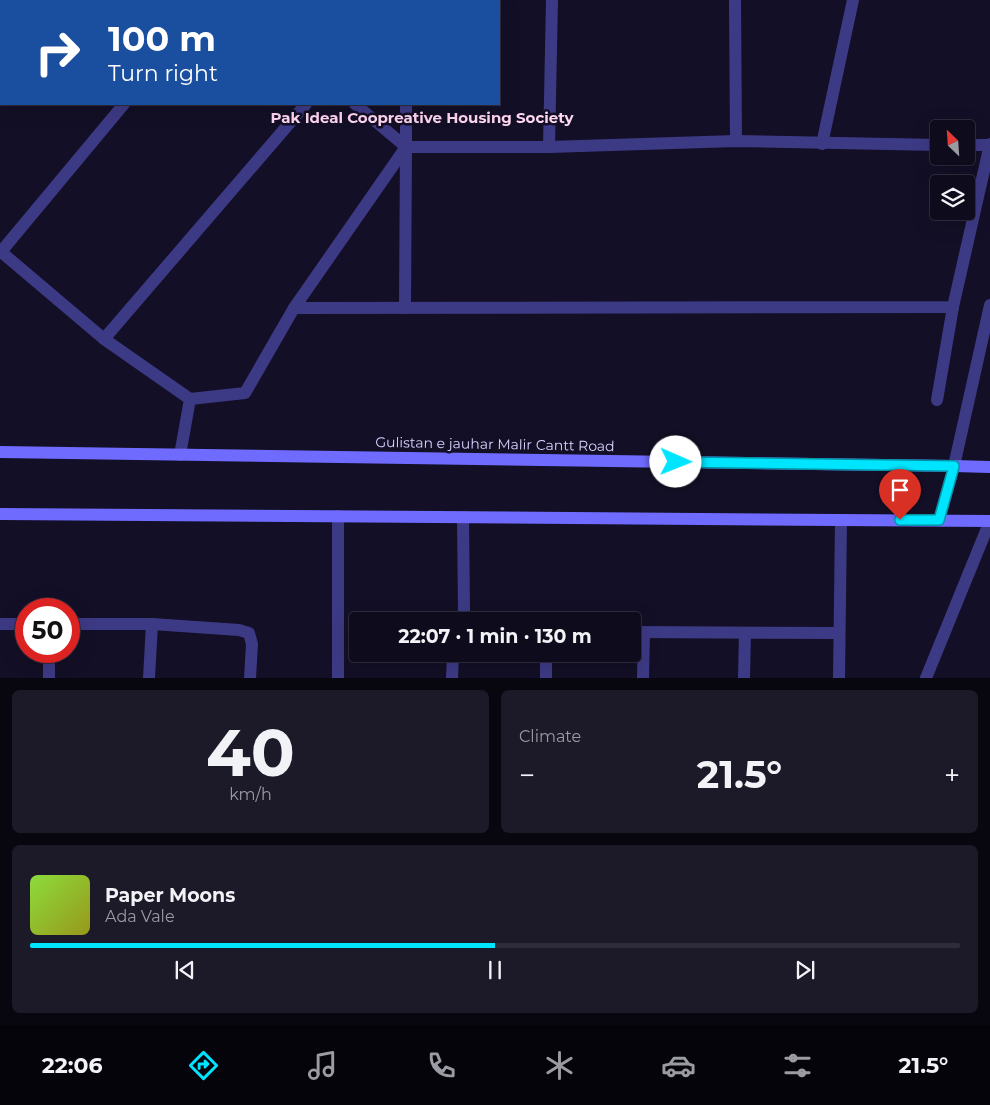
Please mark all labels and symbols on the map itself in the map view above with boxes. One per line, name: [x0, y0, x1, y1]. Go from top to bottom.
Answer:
district label: Pak Ideal Coopreative Housing Society: [271, 108, 574, 127]
north arrow: [930, 120, 975, 165]
street label: Gulistan e jauhar Malir Cantt Road: [375, 433, 615, 455]
position arrow: [649, 435, 701, 487]
pin: [879, 469, 921, 520]
speed limit sign: 50: [15, 598, 80, 663]

